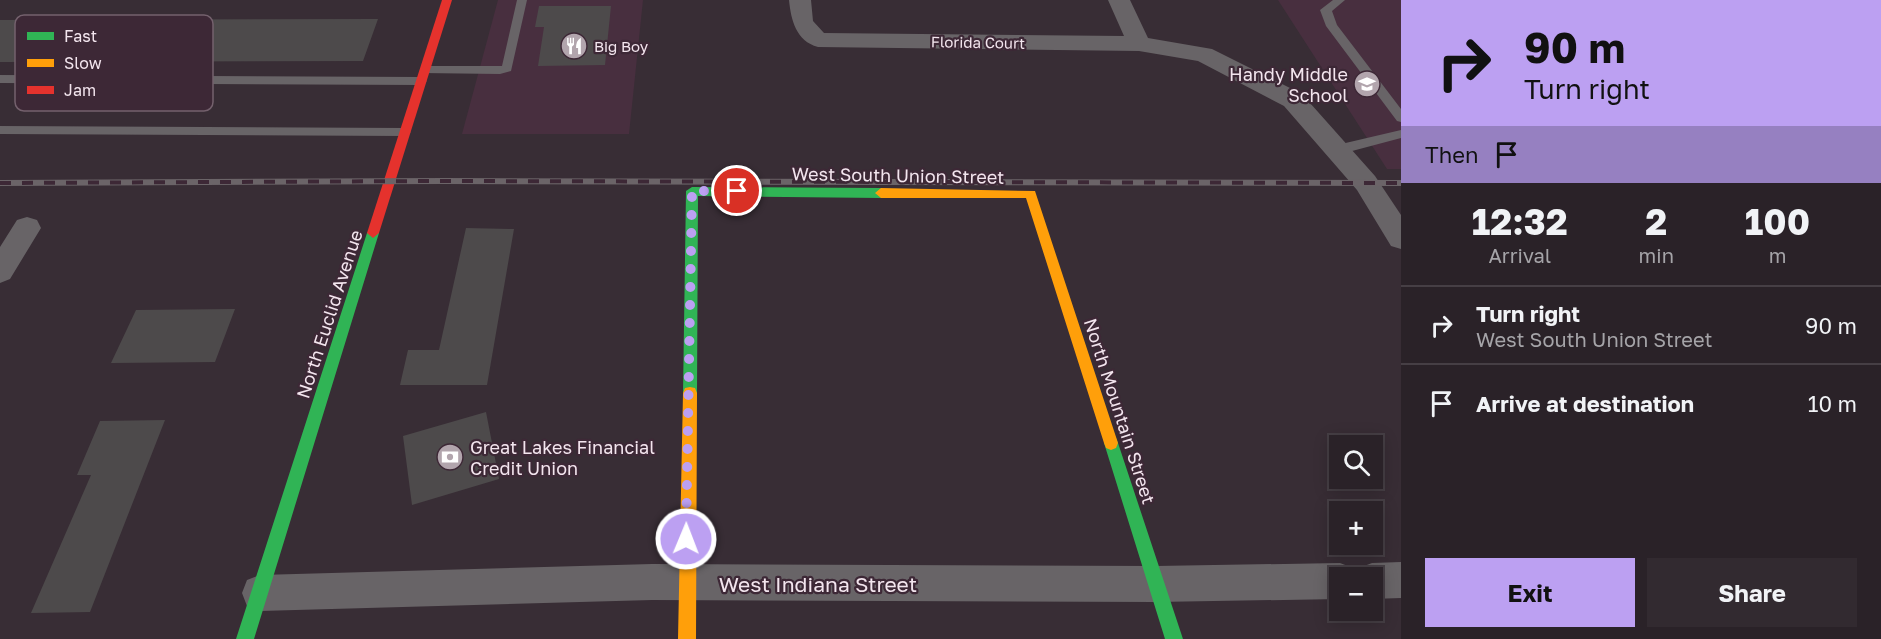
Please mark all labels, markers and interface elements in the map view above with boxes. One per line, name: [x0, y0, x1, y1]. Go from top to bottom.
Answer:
legend: [15, 15, 213, 111]
text: 90 m: [1524, 22, 1625, 72]
icon: right: [1425, 24, 1503, 102]
text: Fast: [64, 26, 97, 46]
restaurant icon: Big Boy: [559, 31, 589, 61]
street label: Florida Court: [931, 32, 1025, 52]
place label: Big Boy: [594, 37, 649, 55]
text: Slow: [64, 53, 102, 73]
place label: Handy Middle School: [1229, 63, 1348, 106]
school or university icon: Handy Middle School: [1352, 69, 1382, 99]
text: Turn right: [1524, 73, 1650, 105]
text: Jam: [64, 80, 96, 100]
icon: arrive: [1490, 138, 1523, 171]
text: Then: [1425, 141, 1478, 168]
street label: West South Union Street: [791, 162, 1005, 188]
pin: [711, 165, 762, 216]
icon: arrive: [720, 174, 753, 207]
text: 12:32: [1472, 200, 1568, 243]
text: 2: [1645, 200, 1667, 243]
text: 100: [1745, 200, 1810, 243]
street label: North Euclid Avenue: [291, 227, 367, 401]
text: Arrival: [1488, 243, 1551, 267]
text: min: [1639, 243, 1674, 267]
text: m: [1769, 243, 1786, 267]
text: Turn right: [1476, 300, 1580, 327]
icon: right: [1425, 309, 1458, 342]
text: 90 m: [1805, 312, 1857, 339]
street label: North Mountain Street: [1080, 315, 1160, 507]
text: West South Union Street: [1476, 327, 1713, 351]
icon: arrive: [1425, 387, 1458, 420]
text: Arrive at destination: [1476, 390, 1694, 417]
text: 10 m: [1808, 390, 1857, 417]
map controls: [1329, 435, 1383, 621]
button: search: [1329, 435, 1383, 489]
place label: Great Lakes Financial Credit Union: [470, 436, 655, 479]
bank icon: Great Lakes Financial Credit Union: [435, 442, 465, 472]
button: +: [1329, 501, 1383, 555]
position arrow: [654, 507, 718, 571]
button: Exit: [1425, 558, 1635, 627]
button: Share: [1647, 558, 1857, 627]
button: −: [1329, 567, 1383, 621]
street label: West Indiana Street: [719, 571, 917, 597]

